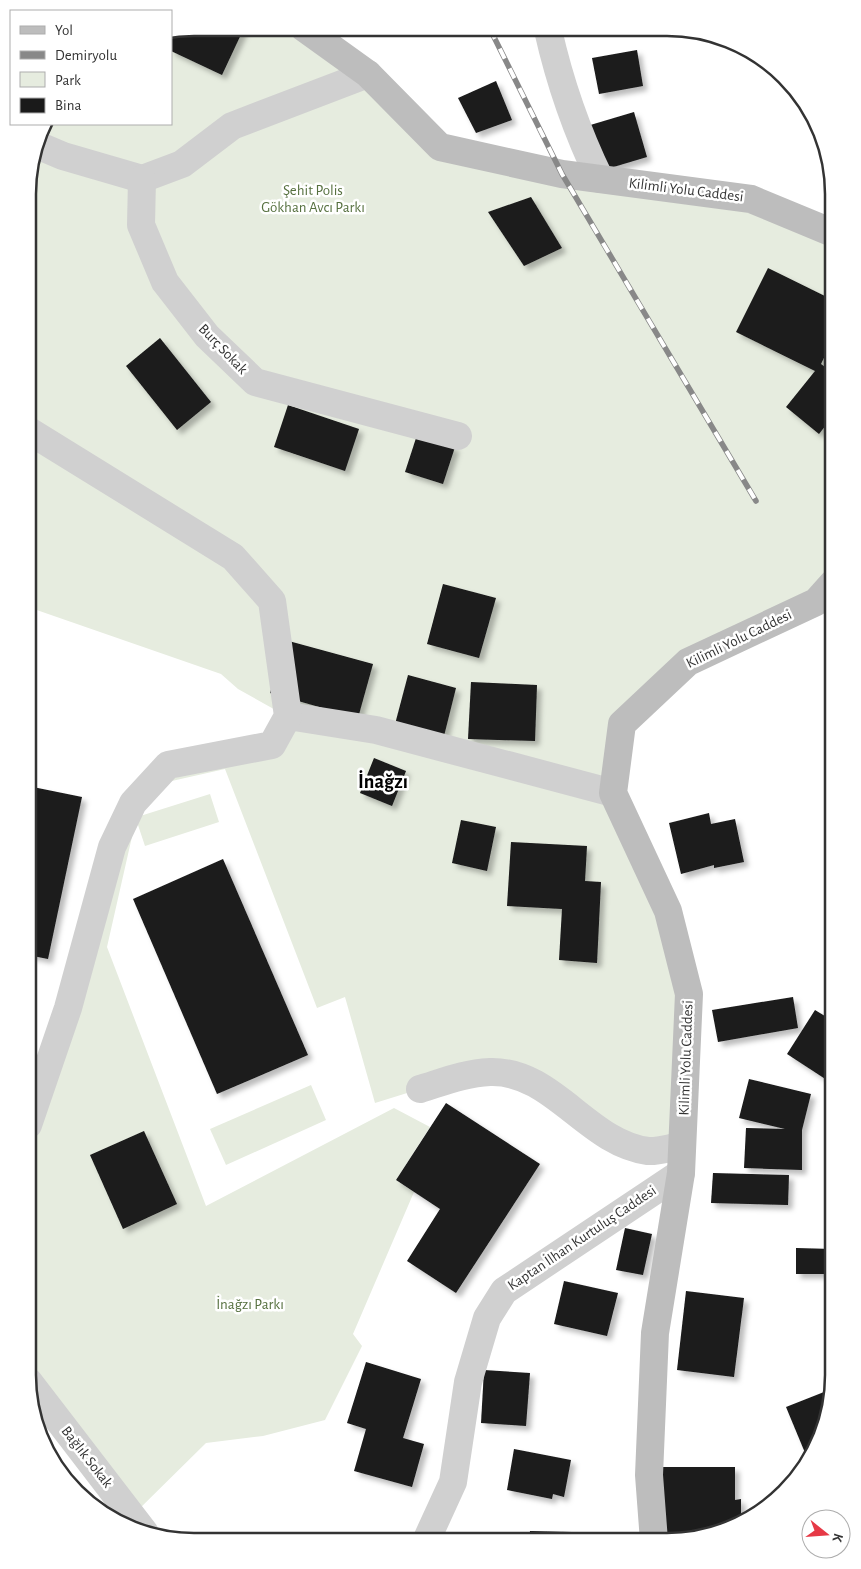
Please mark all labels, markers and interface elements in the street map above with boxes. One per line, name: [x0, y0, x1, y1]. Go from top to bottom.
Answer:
legend: [10, 10, 172, 125]
text: Yol: [55, 23, 73, 38]
text: Demiryolu: [55, 48, 118, 63]
text: Park: [55, 73, 81, 88]
text: Bina: [55, 98, 81, 113]
street label: Kilimli Yolu Caddesi: [628, 176, 744, 204]
park label: Şehit Polis Gökhan Avcı Parkı: [261, 183, 365, 215]
street label: Burç Sokak: [196, 321, 250, 377]
street label: Kilimli Yolu Caddesi: [684, 607, 794, 671]
district label: İnağzı: [358, 770, 408, 792]
street label: Kilimli Yolu Caddesi: [676, 1000, 696, 1116]
street label: Kaptan İlhan Kurtuluş Caddesi: [504, 1181, 659, 1293]
park label: İnağzı Parkı: [216, 1295, 284, 1312]
street label: Bağlık Sokak: [58, 1423, 116, 1491]
north arrow: [801, 1509, 851, 1559]
text: K: [829, 1532, 845, 1544]

